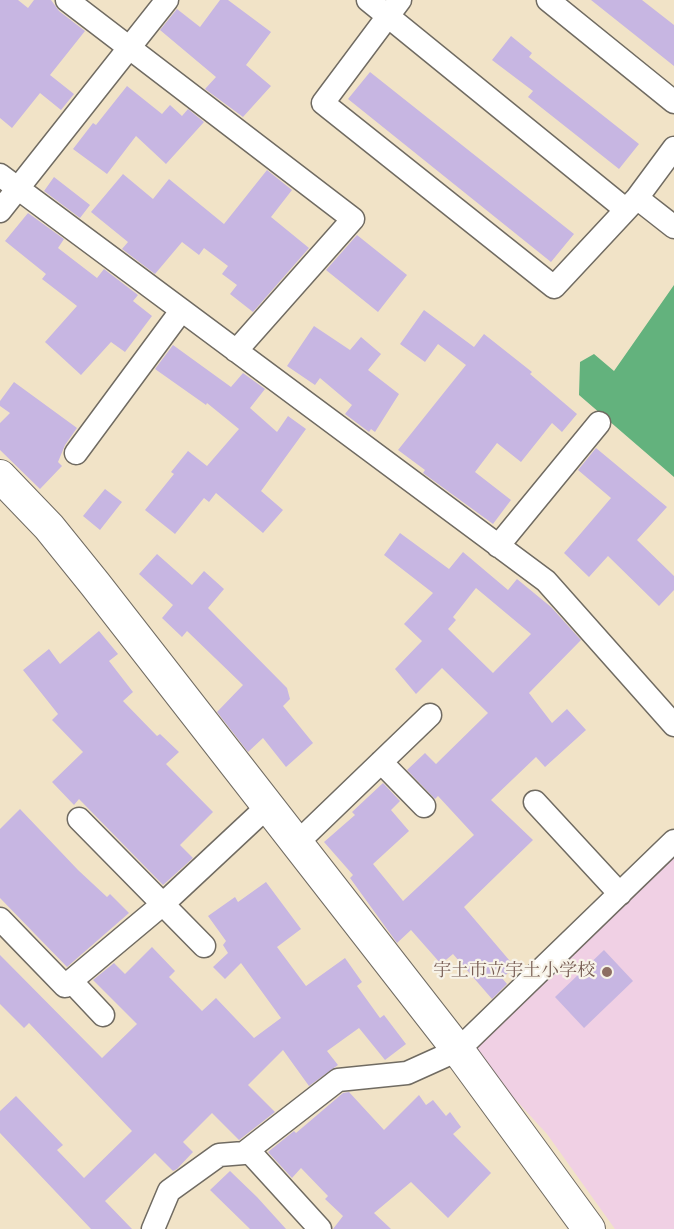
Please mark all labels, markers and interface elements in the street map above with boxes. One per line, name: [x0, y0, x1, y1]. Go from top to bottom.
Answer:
place label: 宇土市立宇土小学校: [433, 961, 595, 983]
marker: 宇土市立宇土小学校: [600, 965, 614, 979]

